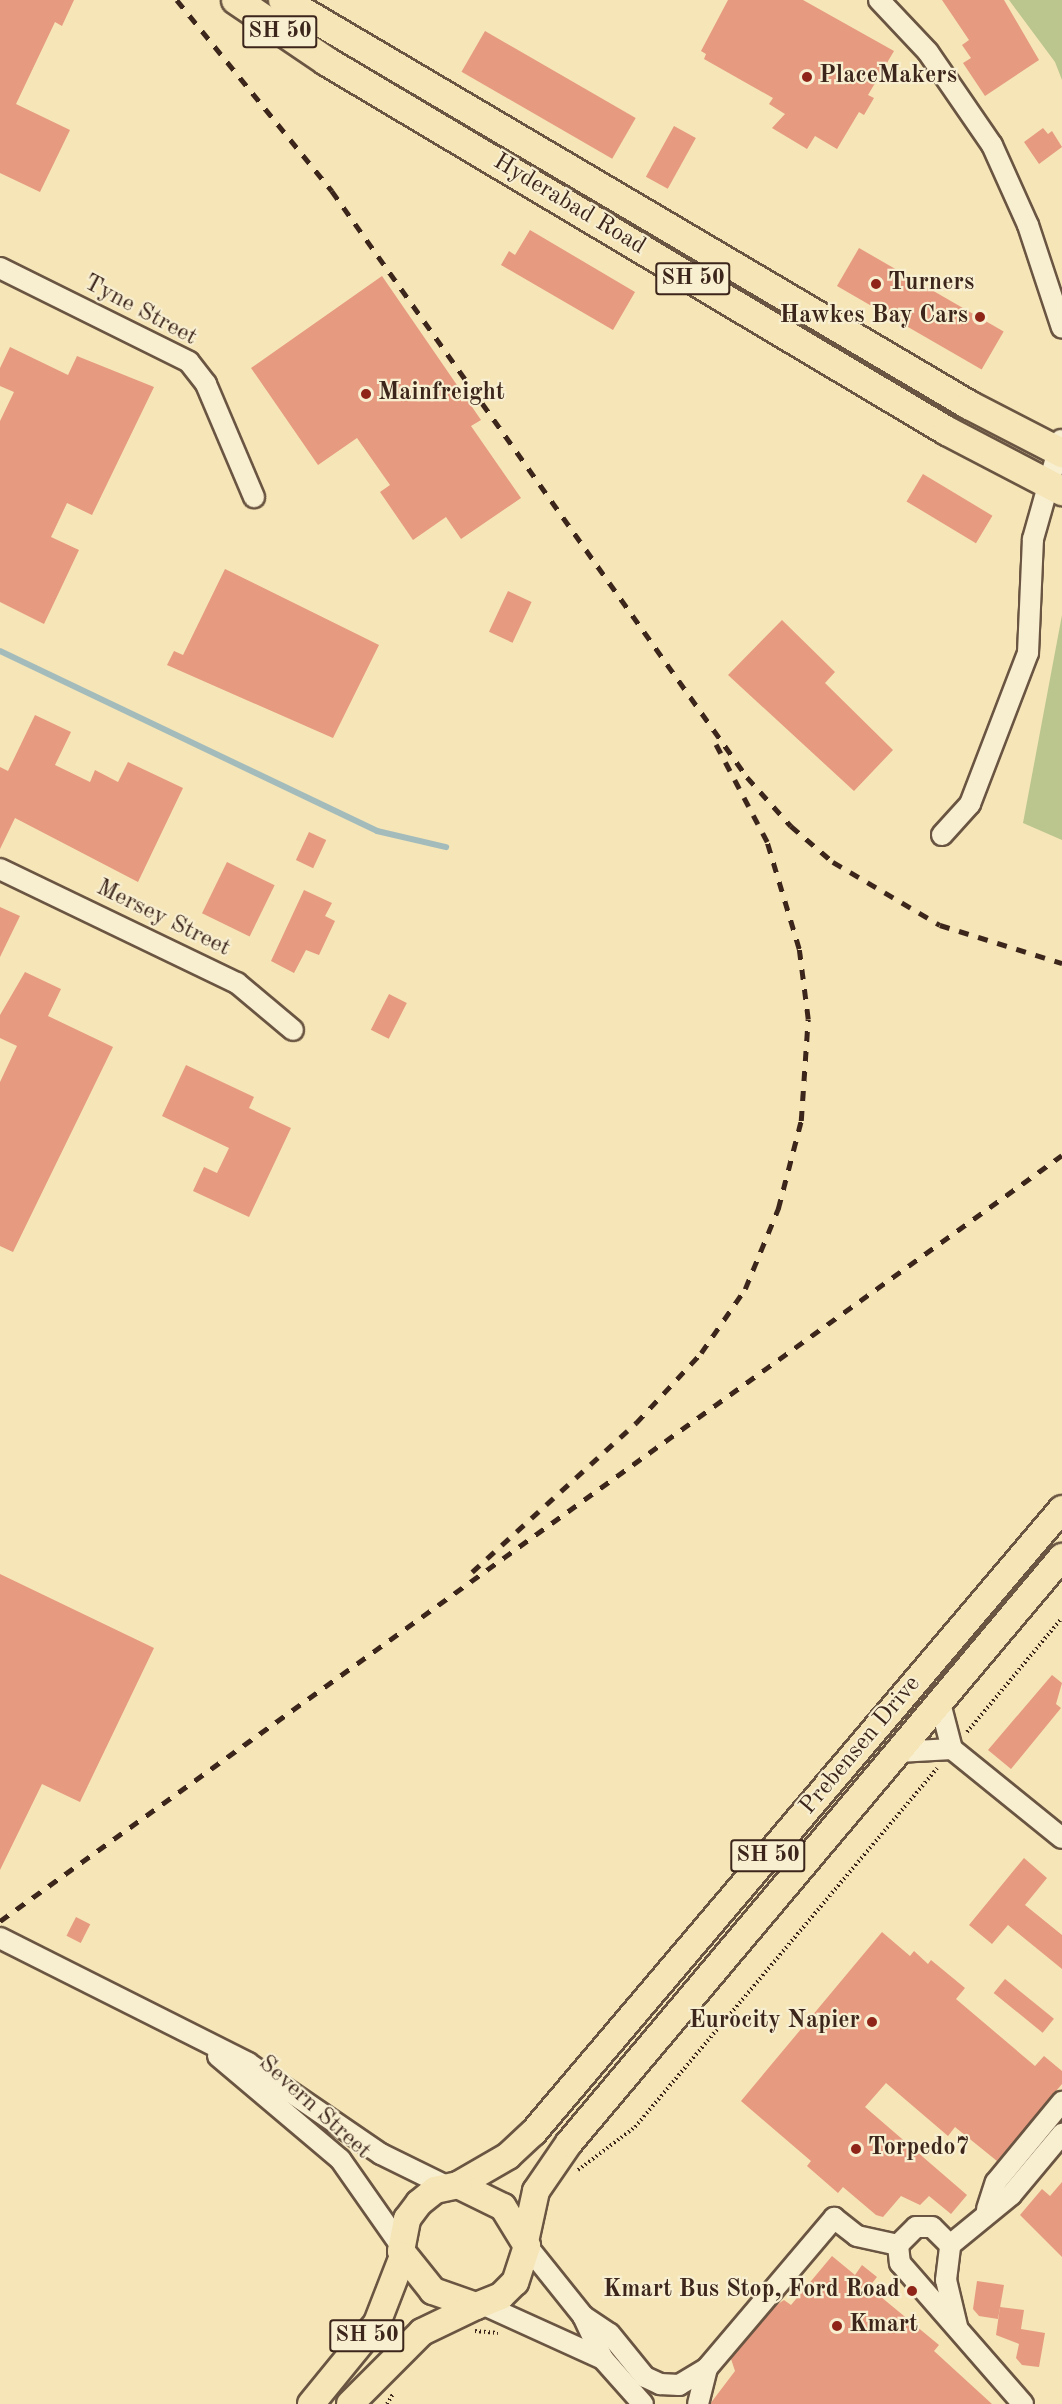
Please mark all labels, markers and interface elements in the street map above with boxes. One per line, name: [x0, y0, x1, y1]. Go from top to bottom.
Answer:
road number: SH 50: [241, 13, 319, 51]
place label: PlaceMakers: [819, 63, 957, 91]
marker: PlaceMakers: [800, 70, 814, 84]
street label: Hyderabad Road: [488, 148, 650, 262]
road number: SH 50: [654, 260, 732, 298]
street label: Tyne Street: [78, 269, 202, 353]
place label: Turners: [888, 270, 974, 298]
marker: Turners: [869, 277, 883, 291]
place label: Hawkes Bay Cars: [780, 303, 968, 331]
marker: Hawkes Bay Cars: [973, 310, 987, 324]
place label: Mainfreight: [378, 380, 505, 408]
marker: Mainfreight: [359, 387, 373, 401]
street label: Mersey Street: [91, 874, 235, 964]
street label: Prebensen Drive: [795, 1671, 927, 1821]
road number: SH 50: [729, 1837, 807, 1875]
place label: Eurocity Napier: [689, 2008, 860, 2036]
marker: Eurocity Napier: [865, 2015, 879, 2029]
street label: Severn Street: [252, 2050, 376, 2166]
place label: Torpedo7: [868, 2135, 969, 2163]
marker: Torpedo7: [849, 2142, 863, 2156]
place label: Kmart Bus Stop, Ford Road: [603, 2277, 900, 2305]
marker: Kmart Bus Stop, Ford Road: [905, 2284, 919, 2298]
place label: Kmart: [849, 2312, 918, 2340]
road number: SH 50: [328, 2317, 406, 2355]
marker: Kmart: [830, 2319, 844, 2333]

